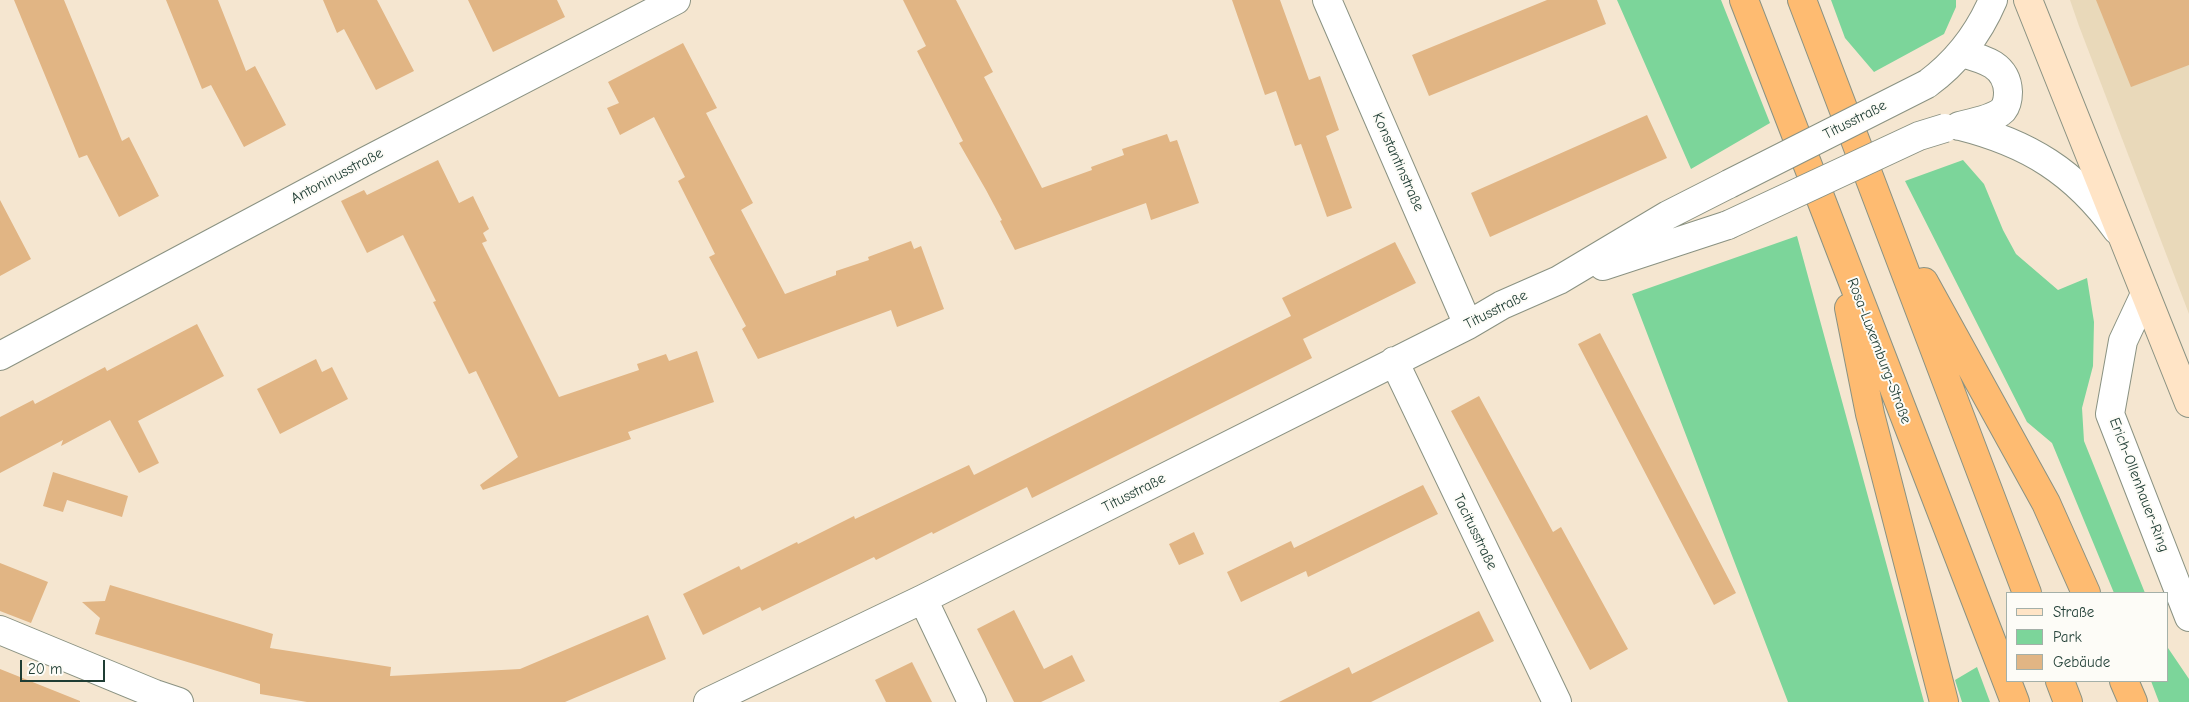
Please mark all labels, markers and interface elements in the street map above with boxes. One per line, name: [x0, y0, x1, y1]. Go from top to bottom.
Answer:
street label: Titusstraße: [1820, 96, 1890, 144]
street label: Konstantinstraße: [1368, 110, 1428, 214]
street label: Antoninusstraße: [288, 144, 386, 208]
street label: Rosa-Luxemburg-Straße: [1843, 276, 1915, 426]
street label: Titusstraße: [1461, 286, 1531, 334]
street label: Erich-Ollenhauer-Ring: [2105, 415, 2173, 555]
street label: Titusstraße: [1099, 469, 1169, 517]
street label: Tacitusstraße: [1449, 491, 1501, 573]
legend: [2006, 592, 2169, 682]
text: Straße: [2053, 603, 2094, 621]
text: Park: [2053, 628, 2082, 646]
scale bar: [22, 650, 108, 682]
text: Gebäude: [2053, 653, 2110, 671]
text: 20 m: [28, 660, 62, 678]

